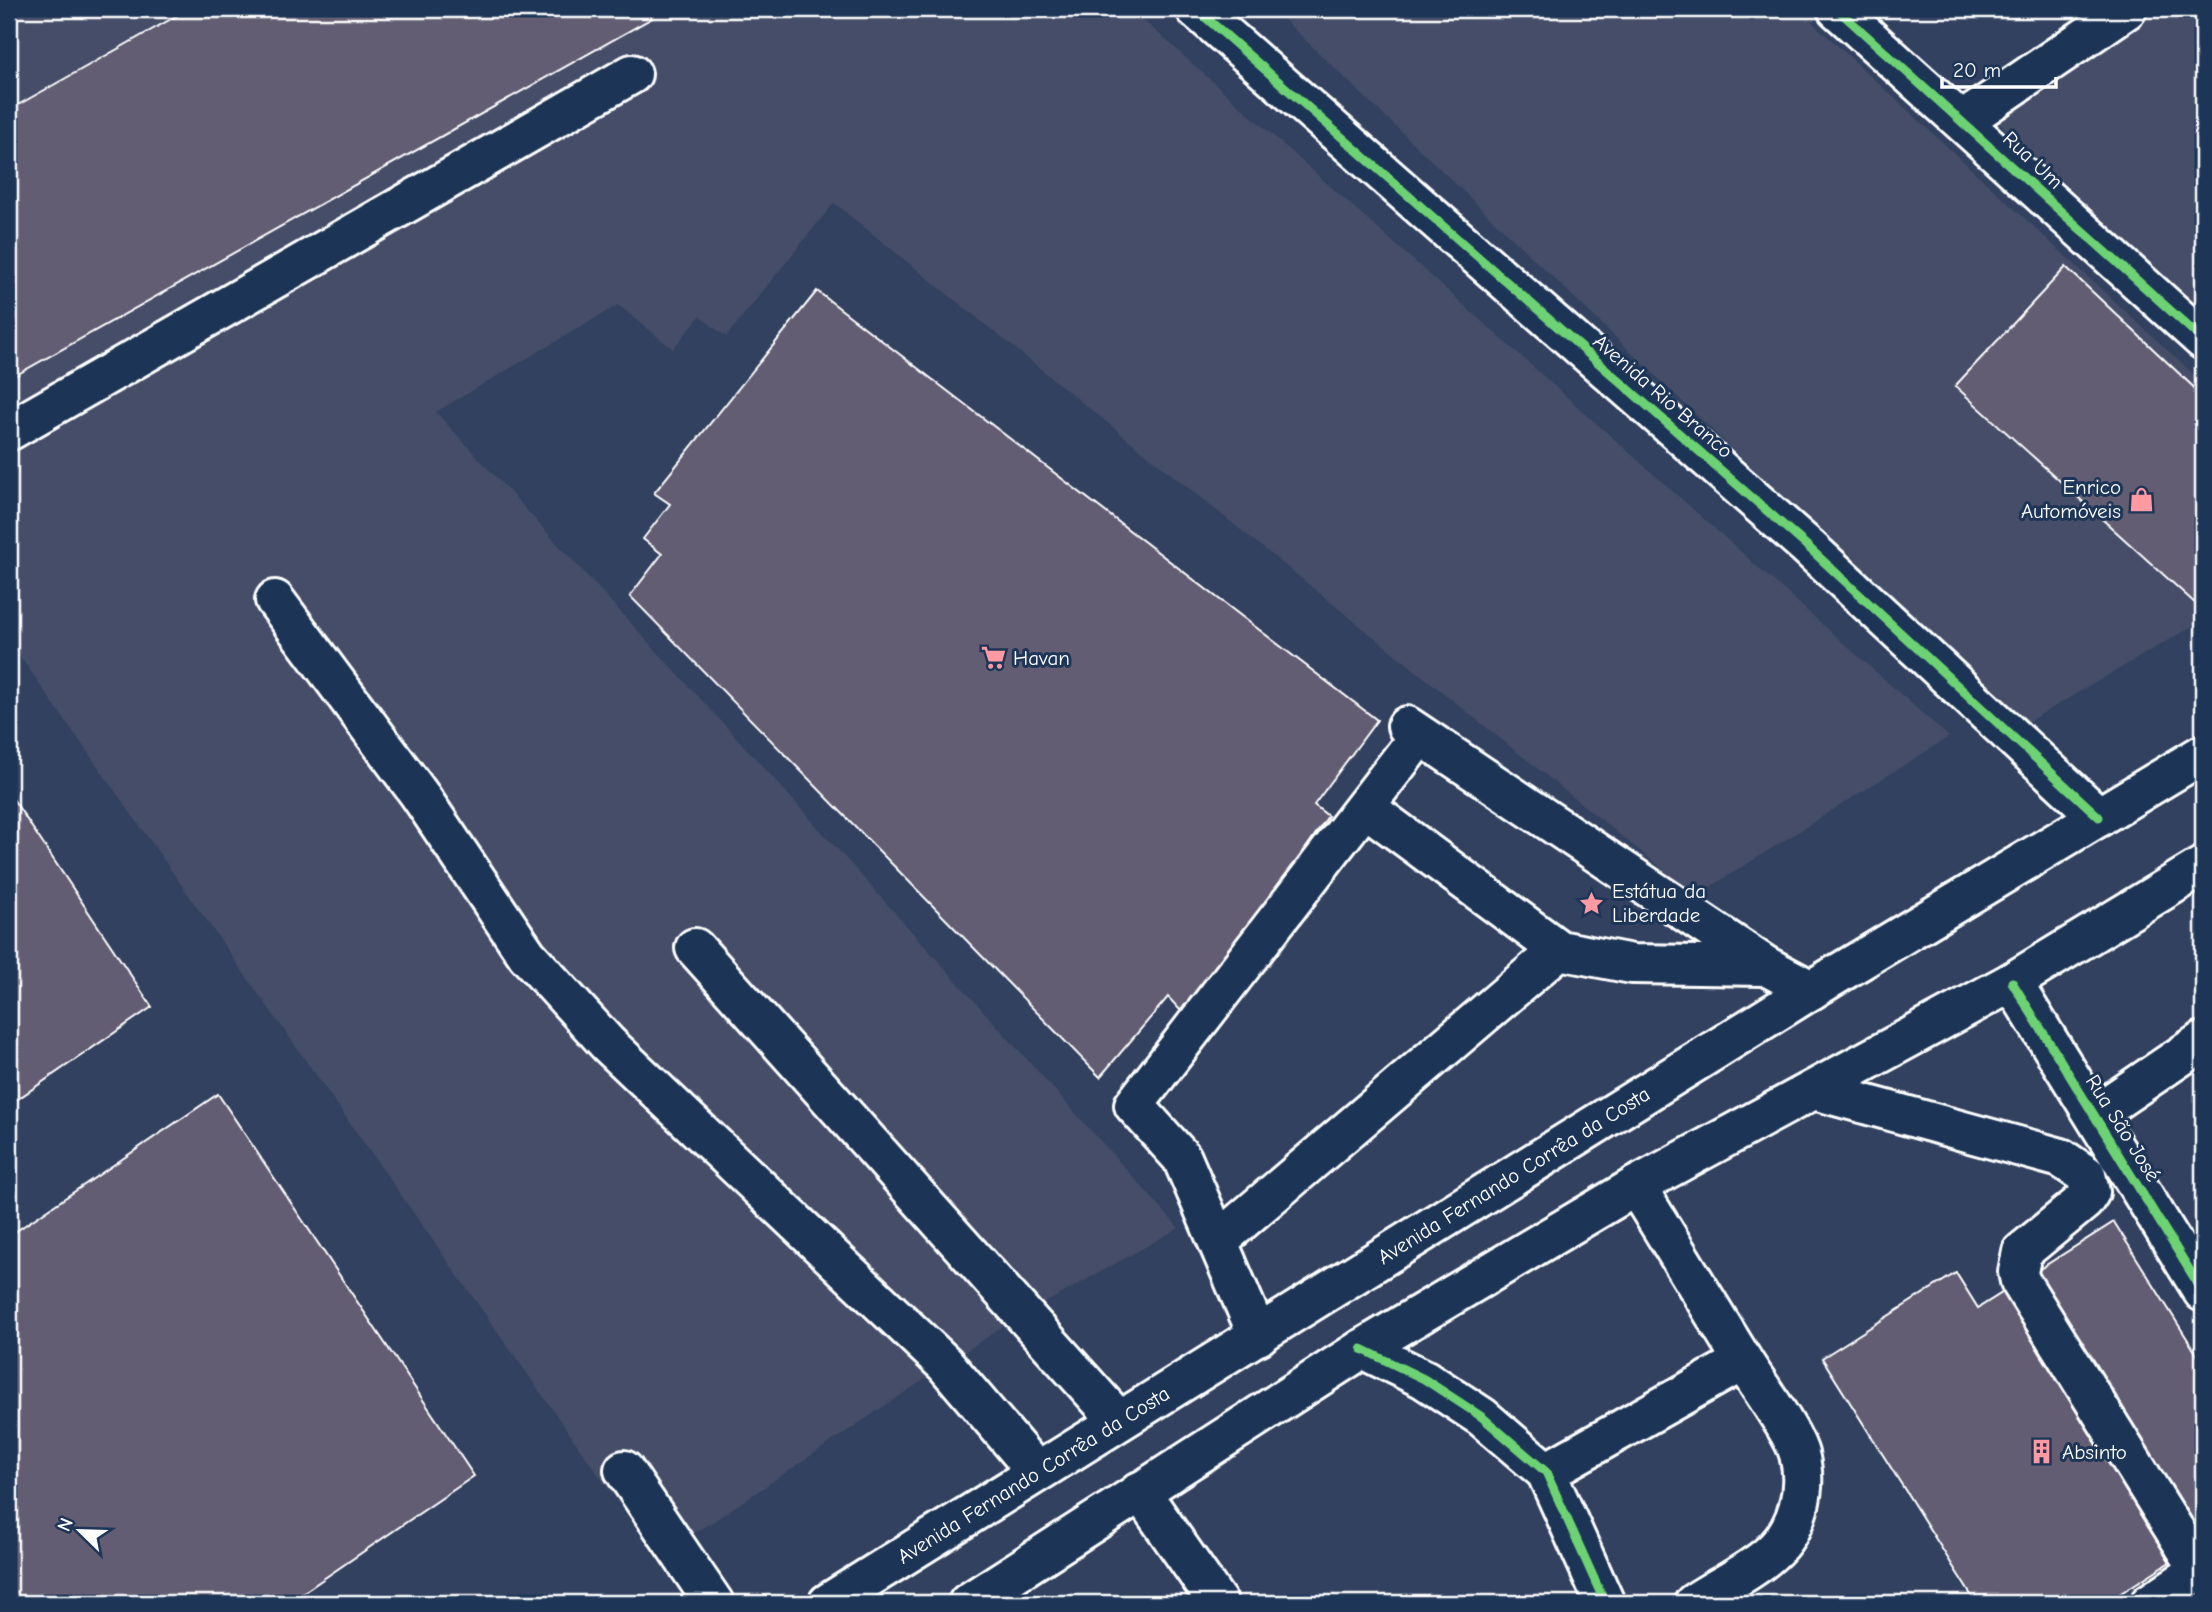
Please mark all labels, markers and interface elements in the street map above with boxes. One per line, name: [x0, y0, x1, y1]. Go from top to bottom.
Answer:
scale bar: [1942, 46, 2056, 90]
text: 20 m: [1953, 58, 2001, 82]
street label: Rua Um: [1998, 126, 2068, 194]
street label: Avenida Rio Branco: [1589, 329, 1737, 463]
place label: Enrico Automóveis: [2021, 475, 2121, 523]
shop icon: Enrico Automóveis: [2127, 485, 2155, 513]
supermarket icon: Havan: [979, 644, 1007, 672]
place label: Havan: [1013, 646, 1070, 670]
place label: Estátua da Liberdade: [1612, 879, 1706, 927]
place icon: Estátua da Liberdade: [1578, 889, 1606, 917]
street label: Rua São José: [2081, 1070, 2165, 1186]
street label: Avenida Fernando Corrêa da Costa: [1373, 1082, 1654, 1269]
street label: Avenida Fernando Corrêa da Costa: [893, 1381, 1174, 1569]
building icon: Absinto: [2028, 1438, 2056, 1466]
place label: Absinto: [2062, 1440, 2127, 1464]
north arrow: [46, 1496, 116, 1566]
text: N: [53, 1515, 78, 1535]

